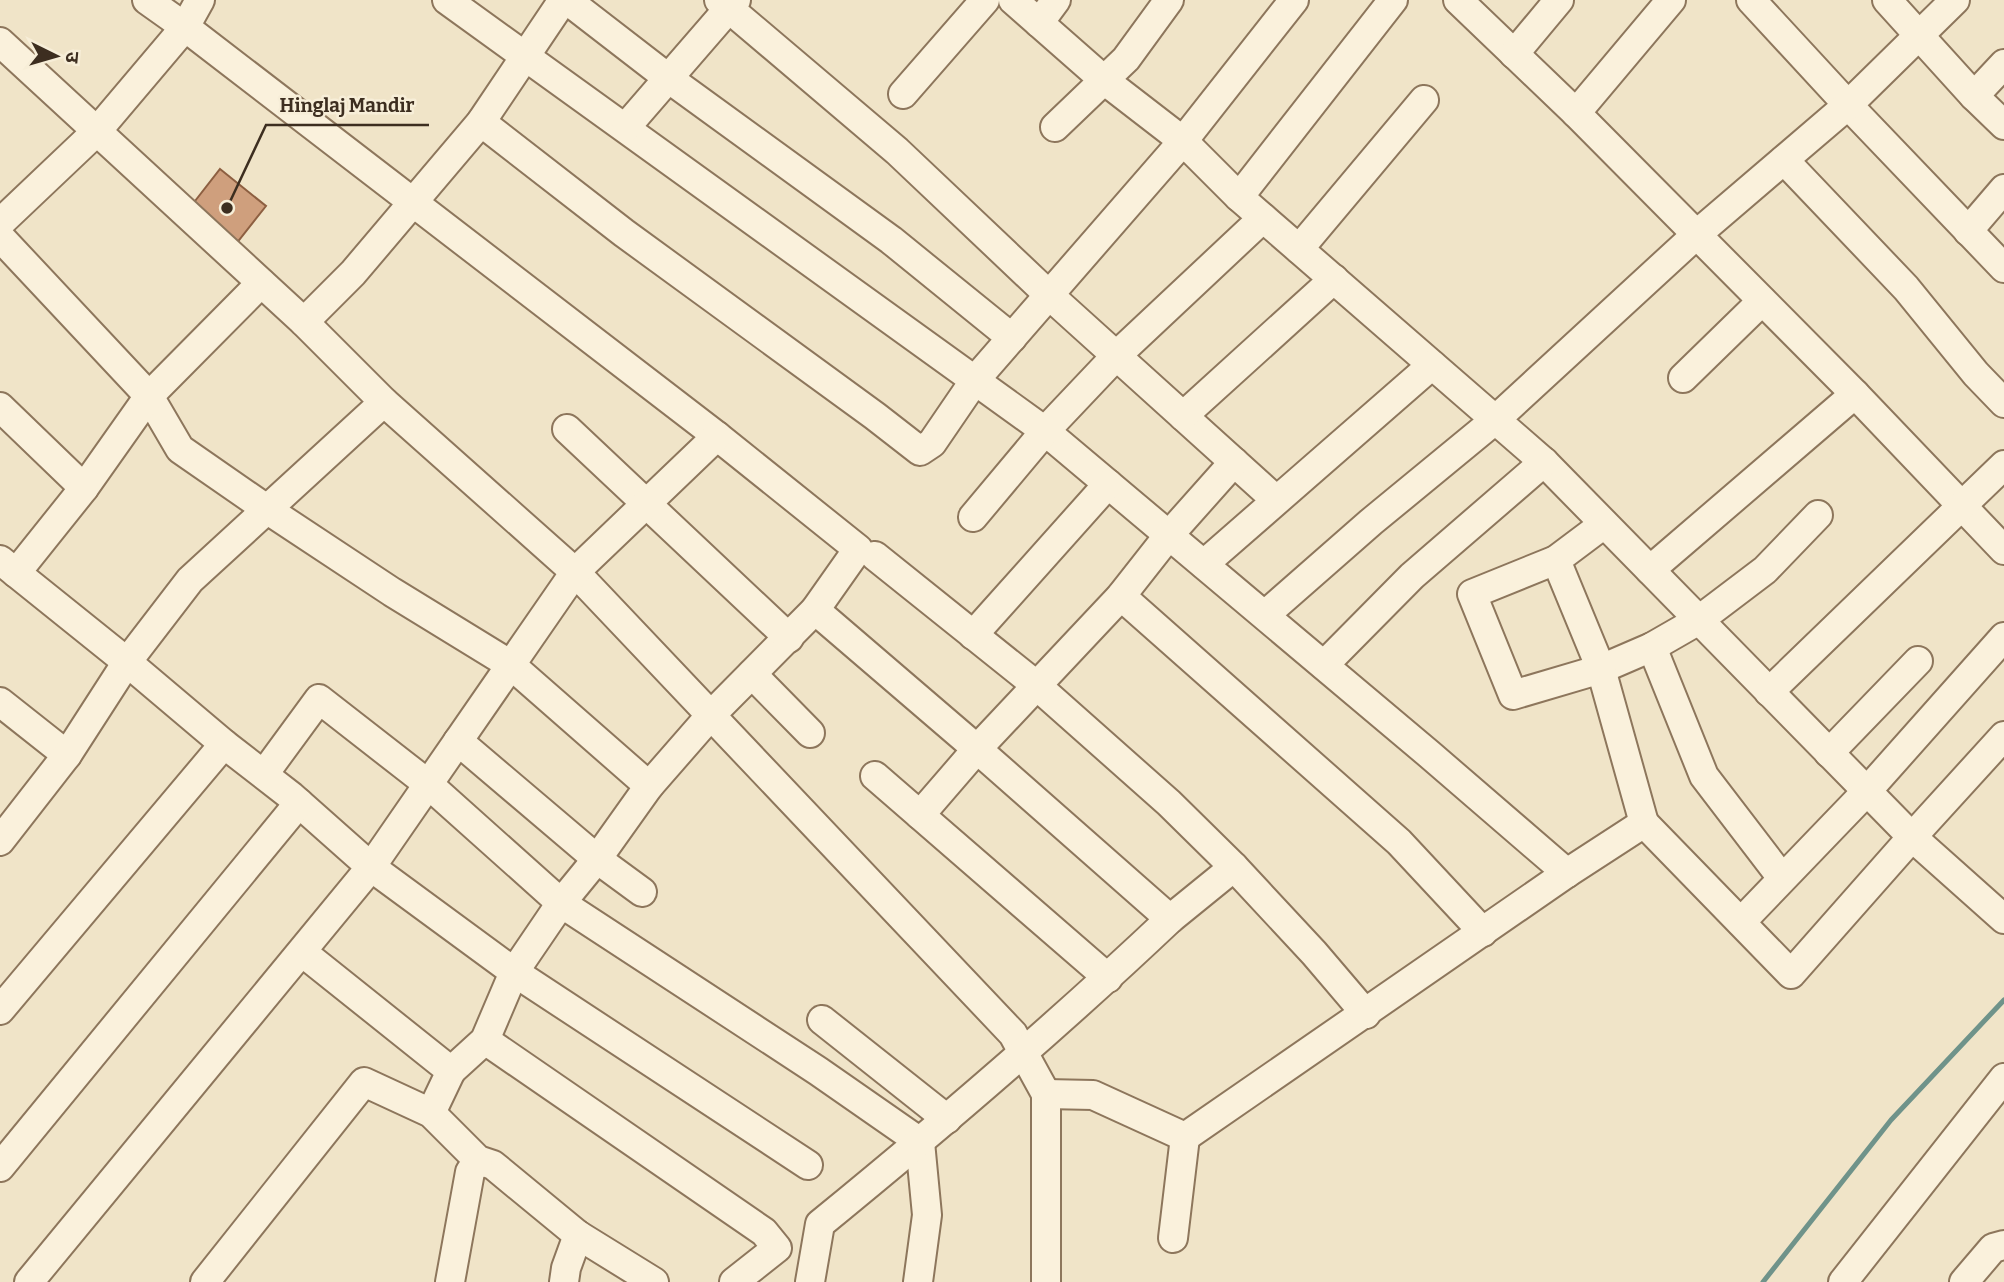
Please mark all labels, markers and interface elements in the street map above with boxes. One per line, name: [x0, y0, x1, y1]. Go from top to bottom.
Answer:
north arrow: [21, 21, 91, 91]
text: उ: [60, 51, 84, 65]
callout: Hinglaj Mandir: [266, 85, 429, 125]
text: Hinglaj Mandir: [279, 94, 415, 117]

